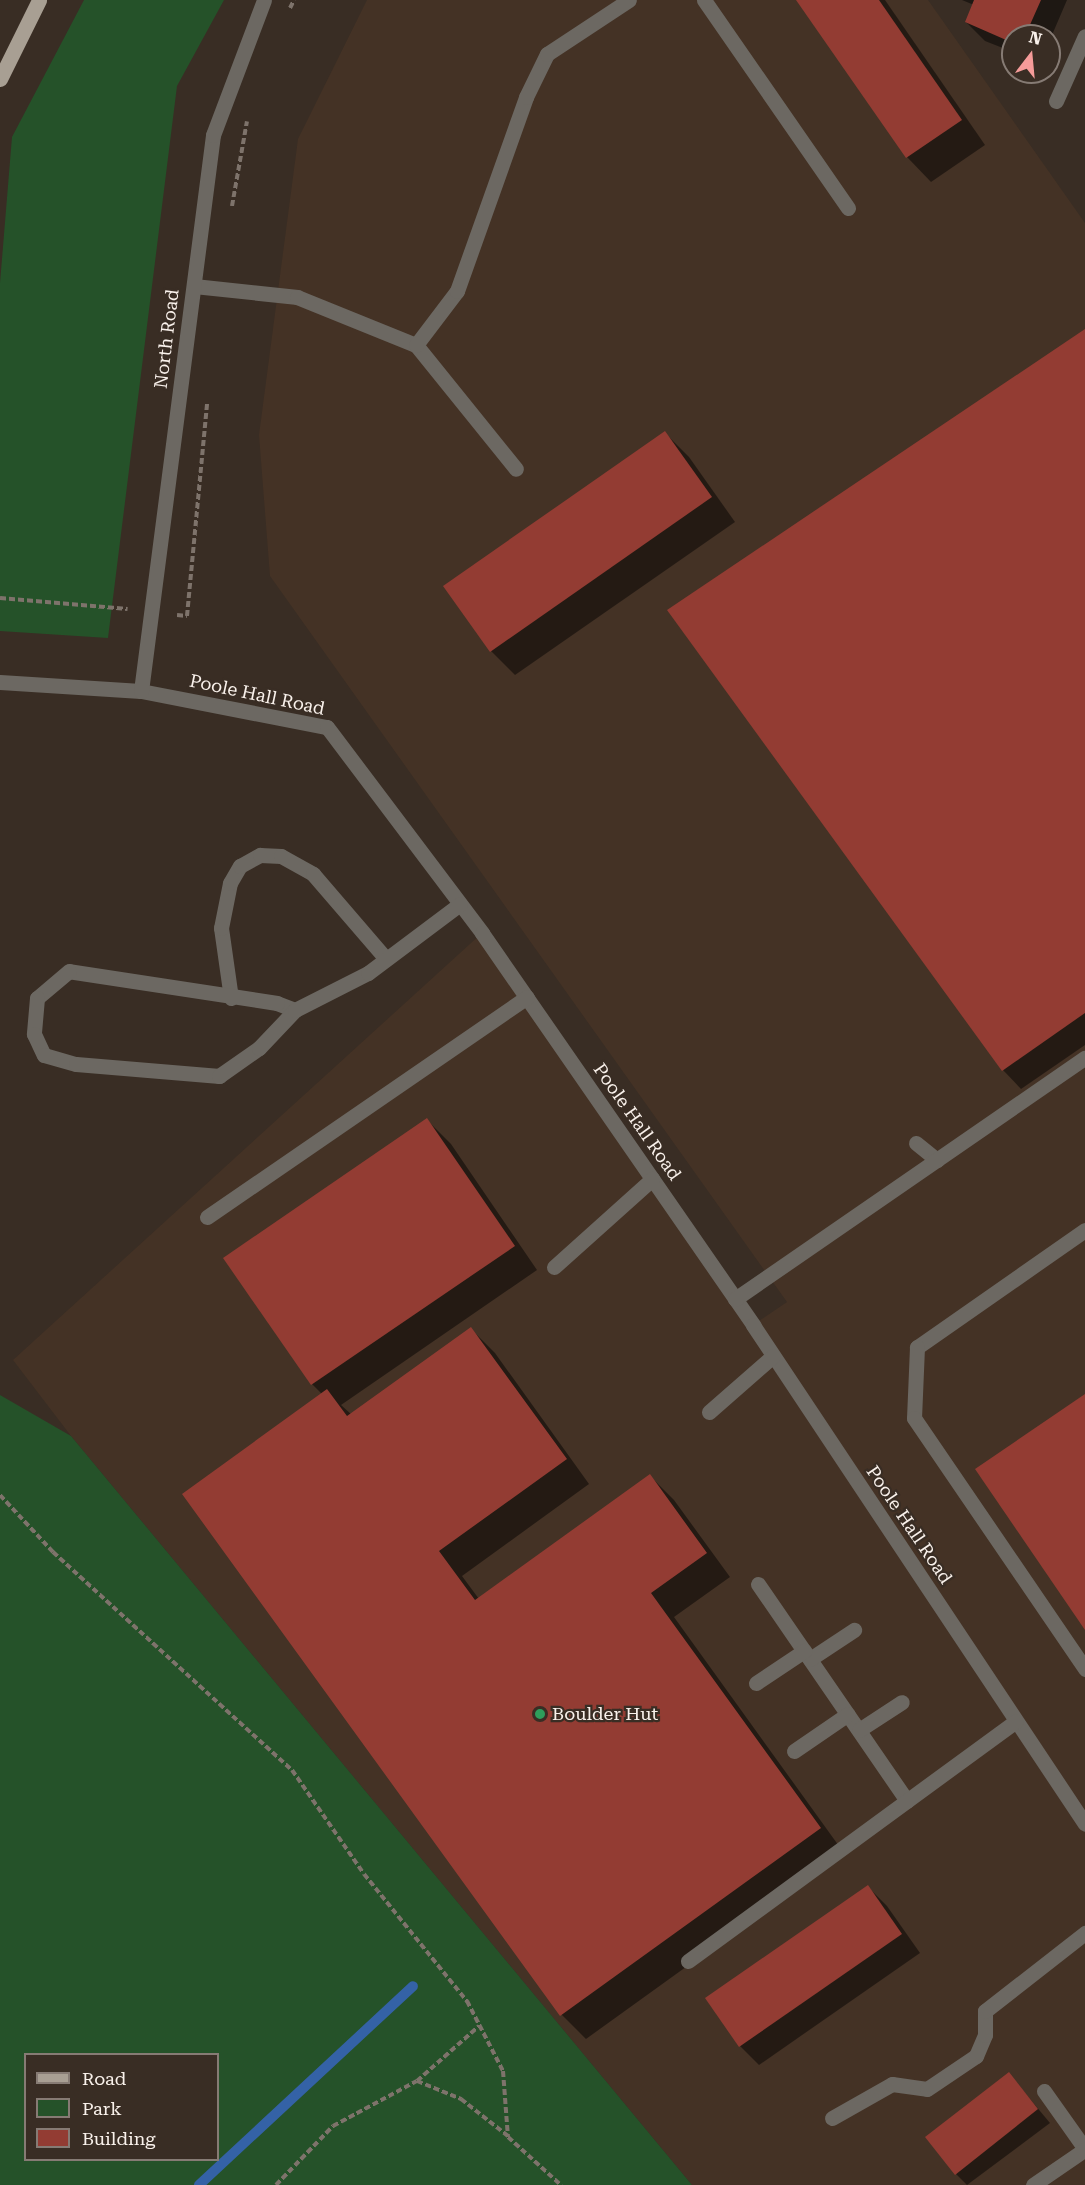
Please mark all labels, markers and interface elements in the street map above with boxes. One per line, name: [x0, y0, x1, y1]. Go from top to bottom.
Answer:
north arrow: [1001, 24, 1061, 84]
text: N: [1027, 27, 1044, 49]
street label: North Road: [150, 288, 184, 390]
street label: Poole Hall Road: [187, 670, 327, 720]
street label: Poole Hall Road: [589, 1059, 685, 1185]
street label: Poole Hall Road: [862, 1462, 956, 1588]
place label: Boulder Hut: [552, 1703, 658, 1725]
marker: Boulder Hut: [533, 1707, 547, 1721]
legend: [24, 2053, 219, 2161]
text: Road: [82, 2068, 126, 2089]
text: Park: [82, 2098, 122, 2119]
text: Building: [82, 2128, 156, 2149]

